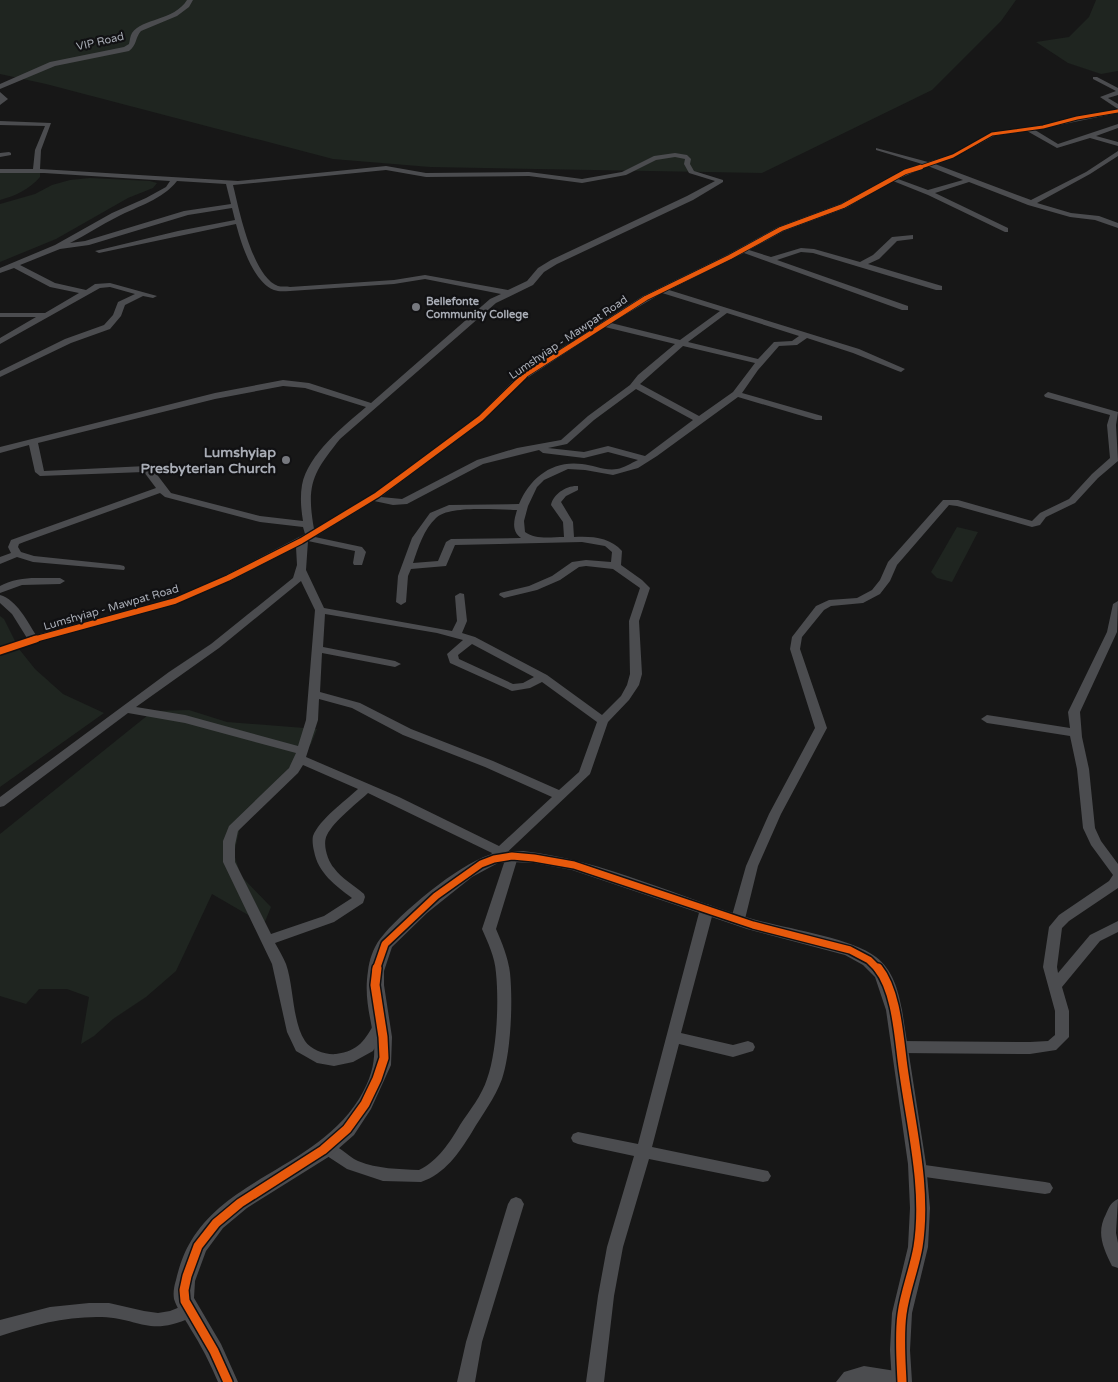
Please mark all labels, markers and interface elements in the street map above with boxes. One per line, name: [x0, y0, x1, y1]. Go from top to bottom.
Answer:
street label: VIP Road: [75, 30, 125, 53]
street label: Lumshyiap - Mawpat Road: [507, 293, 630, 382]
place label: Bellefonte Community College: [426, 295, 529, 322]
marker: Bellefonte Community College: [410, 301, 422, 313]
place label: Lumshyiap Presbyterian Church: [140, 444, 276, 477]
marker: Lumshyiap Presbyterian Church: [280, 454, 292, 466]
street label: Lumshyiap - Mawpat Road: [42, 582, 180, 633]

